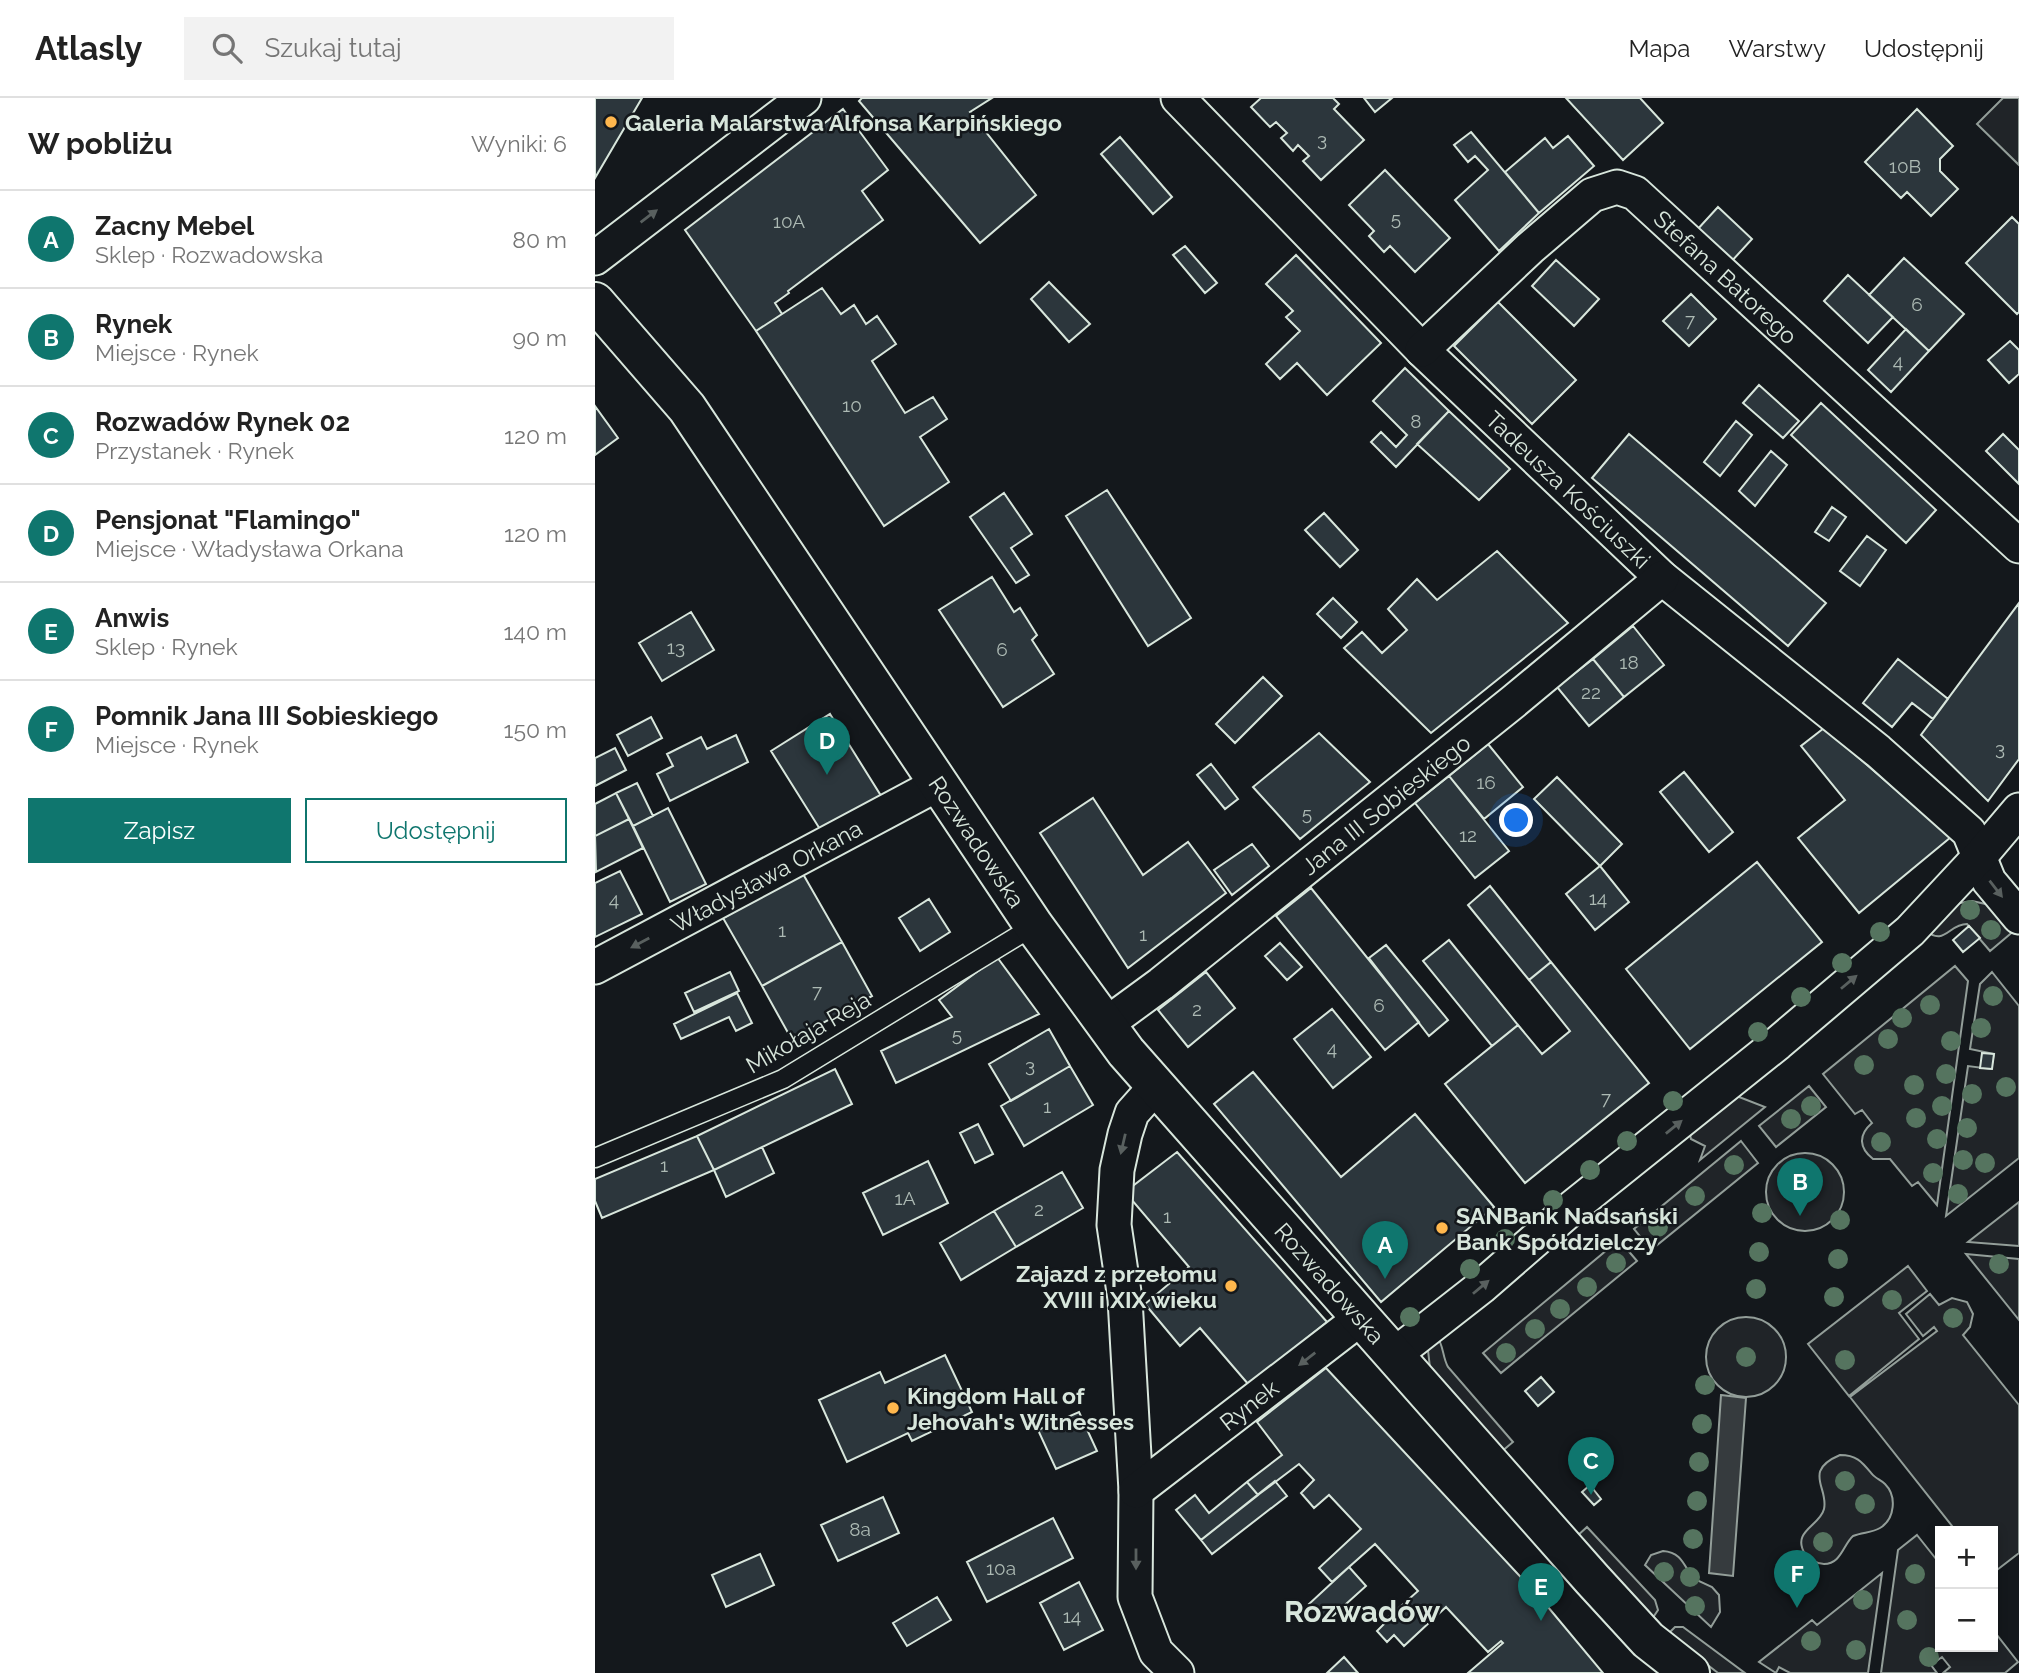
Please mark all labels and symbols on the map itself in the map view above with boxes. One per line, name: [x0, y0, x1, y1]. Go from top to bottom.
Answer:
place label: Galeria Malarstwa Alfonsa Karpińskiego: [625, 109, 1062, 136]
marker: Galeria Malarstwa Alfonsa Karpińskiego: [603, 114, 619, 130]
house number: 3: [1317, 128, 1327, 150]
house number: 10B: [1889, 155, 1921, 177]
street label: Stefana Batorego: [1649, 204, 1803, 349]
house number: 5: [1391, 207, 1401, 229]
one-way arrow: [639, 208, 657, 223]
house number: 10A: [773, 210, 805, 232]
house number: 6: [1911, 293, 1923, 315]
house number: 7: [1685, 309, 1695, 331]
house number: 4: [1893, 350, 1903, 372]
house number: 10: [842, 394, 862, 416]
street label: Tadeusza Kościuszki: [1481, 405, 1656, 574]
house number: 8: [1410, 410, 1422, 432]
house number: 13: [667, 636, 685, 658]
house number: 6: [996, 638, 1008, 660]
house number: 18: [1619, 651, 1639, 673]
house number: 22: [1581, 681, 1601, 703]
pin: D: [804, 717, 850, 775]
street label: Jana III Sobieskiego: [1296, 728, 1475, 880]
house number: 3: [1995, 737, 2005, 759]
street label: Rozwadowska: [924, 771, 1031, 912]
house number: 16: [1476, 771, 1496, 793]
house number: 5: [1302, 802, 1312, 824]
your location: [1499, 803, 1533, 837]
street label: Władysława Orkana: [666, 814, 866, 938]
house number: 12: [1459, 824, 1477, 846]
one-way arrow: [1988, 879, 2003, 897]
house number: 14: [1589, 887, 1607, 909]
house number: 4: [609, 888, 619, 910]
house number: 1: [778, 919, 786, 941]
house number: 1: [1139, 923, 1147, 945]
one-way arrow: [630, 937, 650, 948]
one-way arrow: [1840, 975, 1858, 990]
house number: 7: [812, 980, 822, 1002]
street label: Mikołaja Reja: [741, 986, 875, 1078]
house number: 6: [1373, 994, 1385, 1016]
house number: 2: [1192, 998, 1202, 1020]
house number: 5: [952, 1023, 962, 1045]
house number: 4: [1327, 1037, 1337, 1059]
house number: 3: [1025, 1054, 1035, 1076]
house number: 7: [1601, 1087, 1611, 1109]
house number: 1: [1043, 1095, 1051, 1117]
one-way arrow: [1665, 1120, 1682, 1135]
one-way arrow: [1118, 1133, 1129, 1155]
house number: 1: [660, 1154, 668, 1176]
pin: B: [1777, 1158, 1823, 1216]
house number: 1A: [895, 1187, 916, 1209]
house number: 2: [1034, 1198, 1044, 1220]
place label: SANBank Nadsański Bank Spółdzielczy: [1456, 1202, 1678, 1255]
house number: 1: [1163, 1205, 1171, 1227]
street label: Rozwadowska: [1270, 1217, 1391, 1349]
marker: SANBank Nadsański Bank Spółdzielczy: [1434, 1220, 1450, 1236]
pin: A: [1362, 1221, 1408, 1279]
place label: Zajazd z przełomu XVIII i XIX wieku: [1016, 1260, 1217, 1313]
marker: Zajazd z przełomu XVIII i XIX wieku: [1223, 1278, 1239, 1294]
one-way arrow: [1473, 1280, 1490, 1295]
one-way arrow: [1298, 1352, 1316, 1367]
street label: Rynek: [1214, 1373, 1283, 1435]
place label: Kingdom Hall of Jehovah's Witnesses: [907, 1382, 1134, 1435]
marker: Kingdom Hall of Jehovah's Witnesses: [885, 1400, 901, 1416]
pin: C: [1568, 1437, 1614, 1495]
house number: 8a: [849, 1518, 871, 1540]
one-way arrow: [1130, 1548, 1141, 1570]
pin: F: [1774, 1550, 1820, 1608]
house number: 10a: [986, 1557, 1016, 1579]
pin: E: [1518, 1563, 1564, 1621]
district label: Rozwadów: [1284, 1594, 1441, 1629]
house number: 14: [1063, 1605, 1081, 1627]

